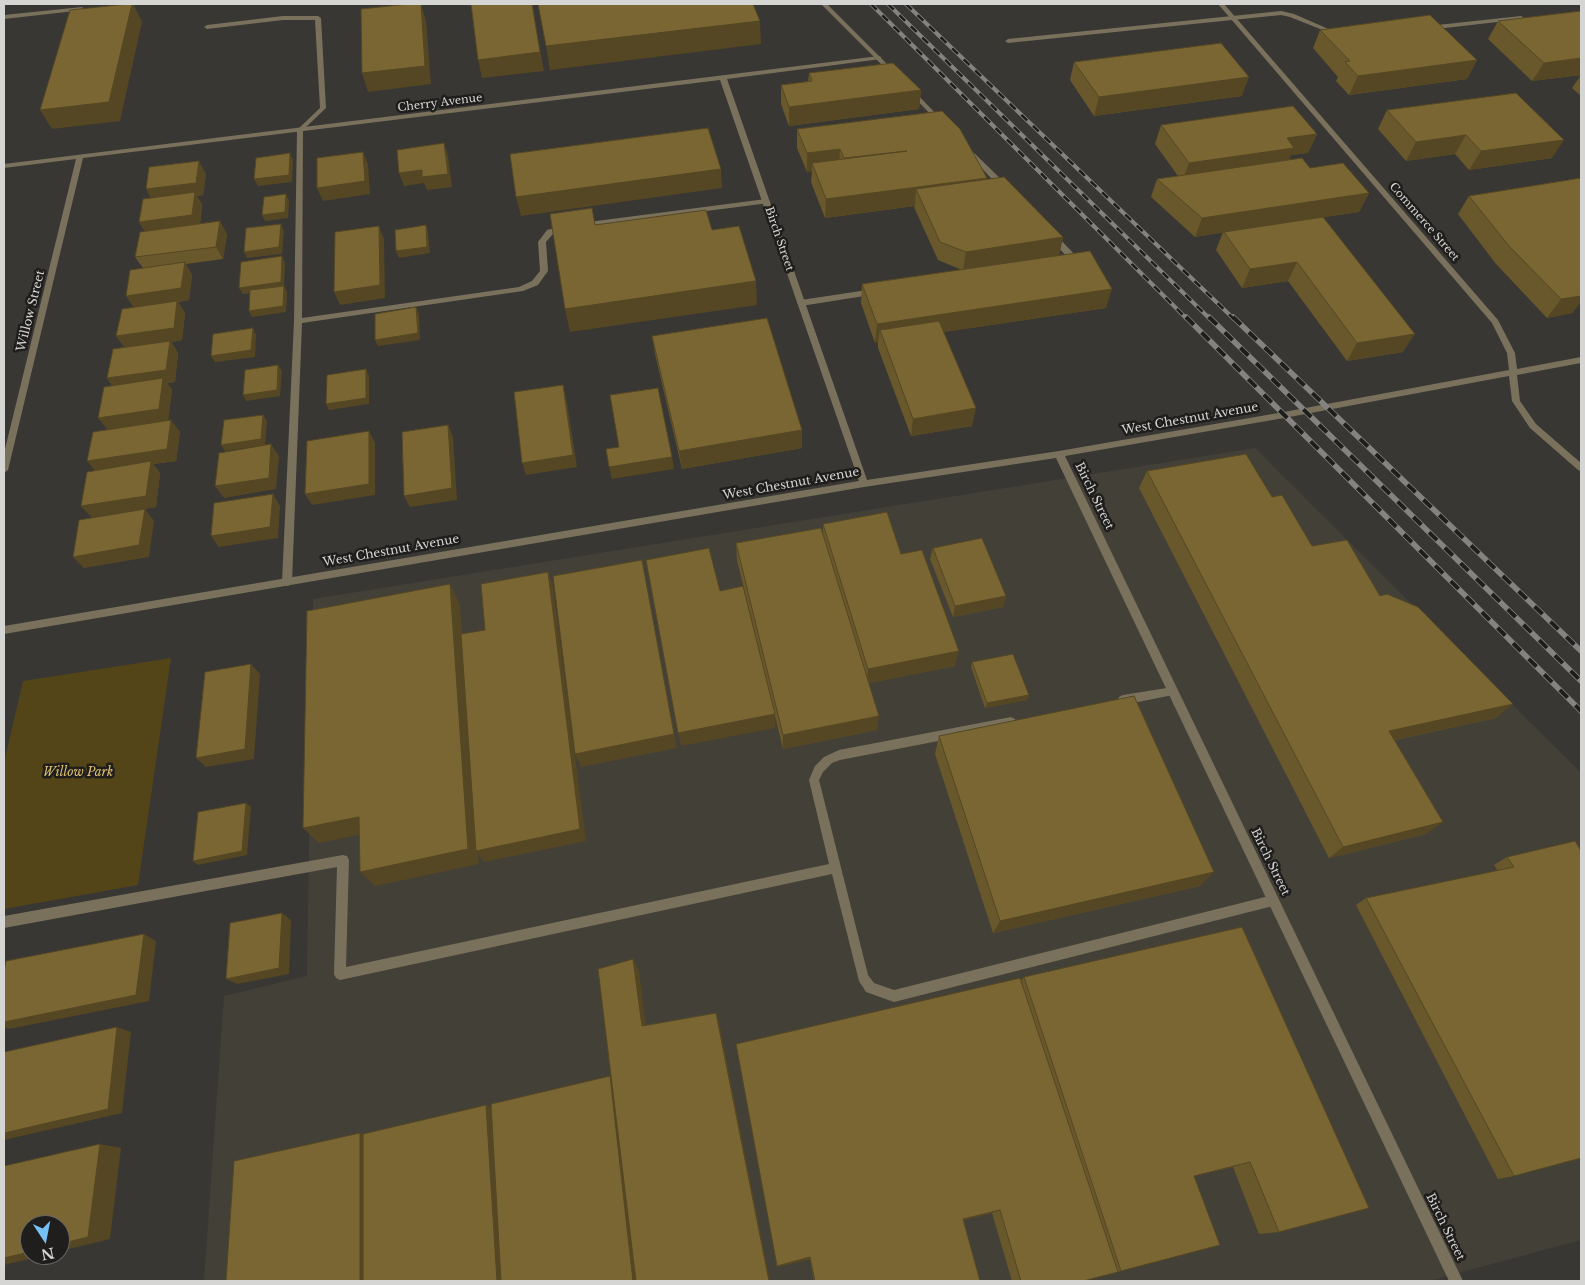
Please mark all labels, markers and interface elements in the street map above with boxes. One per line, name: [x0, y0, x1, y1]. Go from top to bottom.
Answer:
street label: Cherry Avenue: [397, 91, 483, 115]
street label: Commerce Street: [1386, 180, 1462, 264]
street label: Birch Street: [762, 205, 796, 273]
street label: Willow Street: [14, 269, 48, 353]
street label: West Chestnut Avenue: [1121, 400, 1259, 438]
street label: Birch Street: [1072, 460, 1116, 532]
street label: West Chestnut Avenue: [722, 465, 860, 503]
street label: West Chestnut Avenue: [322, 532, 460, 570]
park label: Willow Park: [43, 766, 113, 780]
street label: Birch Street: [1248, 826, 1292, 898]
street label: Birch Street: [1423, 1191, 1467, 1263]
north arrow: [20, 1215, 70, 1265]
text: N: [39, 1244, 56, 1264]

